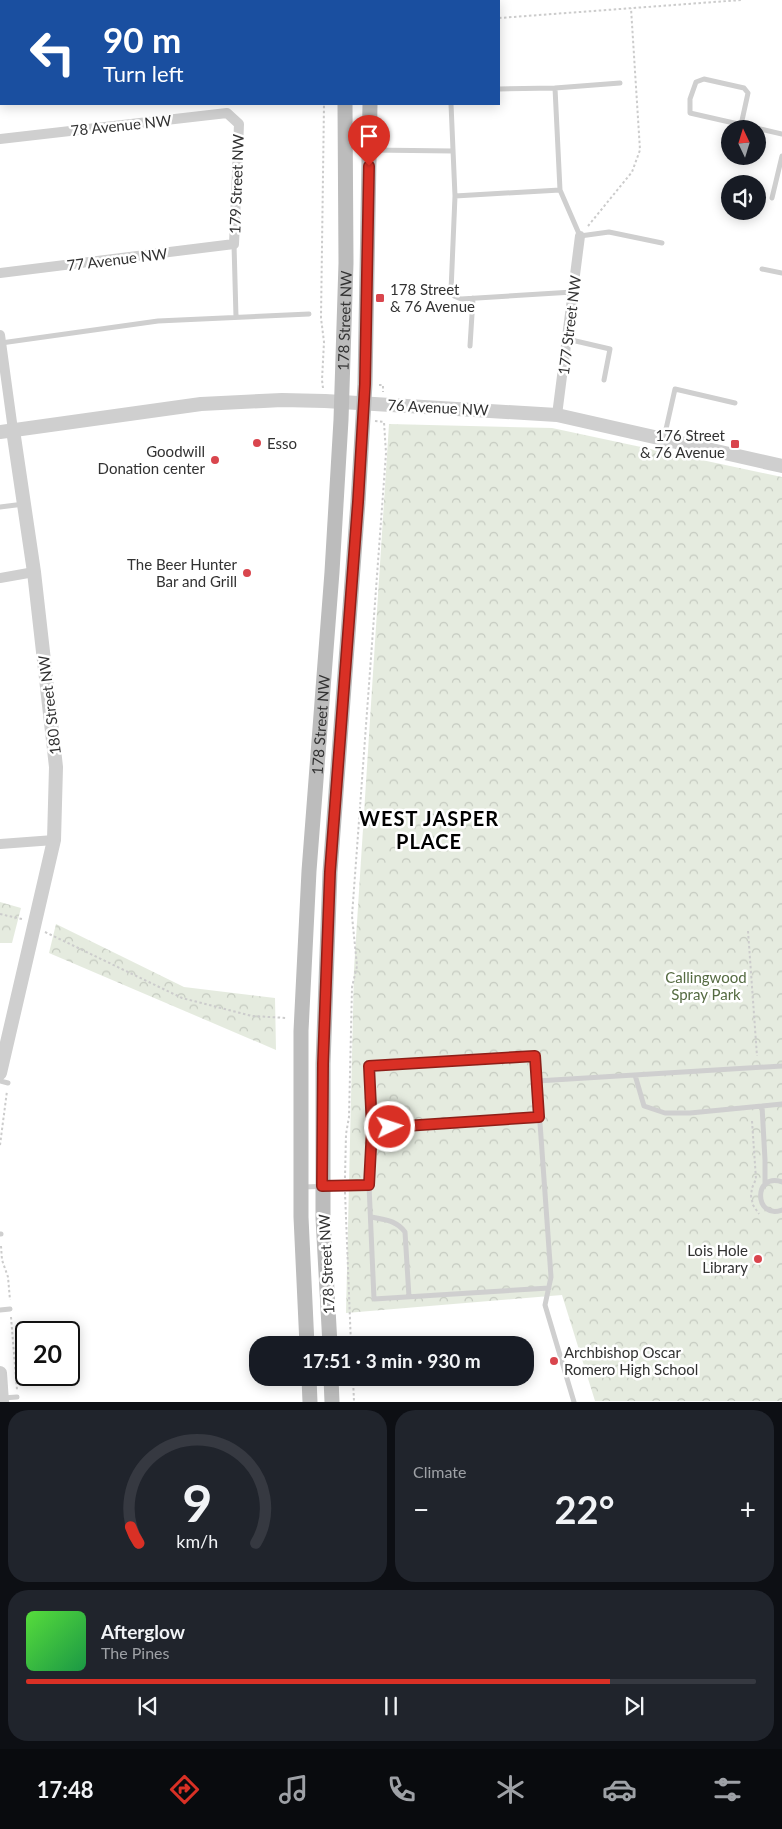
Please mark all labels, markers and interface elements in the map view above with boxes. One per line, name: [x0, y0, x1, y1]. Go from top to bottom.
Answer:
text: 90 m: [103, 18, 181, 60]
icon: left: [20, 20, 85, 85]
text: Turn left: [103, 60, 184, 87]
street label: 78 Avenue NW: [70, 111, 173, 139]
pin: [348, 115, 390, 166]
north arrow: [721, 120, 766, 165]
map controls: [721, 120, 766, 220]
icon: arrive: [355, 122, 383, 150]
street label: 179 Street NW: [225, 133, 247, 234]
button: sound: [721, 175, 766, 220]
street label: 77 Avenue NW: [66, 244, 169, 274]
street label: 178 Street NW: [334, 270, 355, 371]
street label: 177 Street NW: [554, 274, 584, 376]
place label: 178 Street & 76 Avenue: [390, 280, 475, 315]
marker: 178 Street & 76 Avenue: [374, 292, 386, 304]
street label: 76 Avenue NW: [387, 395, 489, 419]
place label: 176 Street & 76 Avenue: [640, 426, 726, 461]
place label: Esso: [267, 434, 297, 452]
marker: Esso: [251, 437, 263, 449]
marker: 176 Street & 76 Avenue: [729, 438, 741, 450]
place label: Goodwill Donation center: [98, 442, 206, 477]
marker: Goodwill Donation center: [209, 454, 221, 466]
place label: The Beer Hunter Bar and Grill: [127, 555, 238, 590]
marker: The Beer Hunter Bar and Grill: [241, 567, 253, 579]
street label: 180 Street NW: [34, 654, 64, 756]
street label: 178 Street NW: [307, 674, 333, 775]
district label: WEST JASPER PLACE: [359, 806, 499, 853]
park label: Callingwood Spray Park: [665, 968, 747, 1003]
position arrow: [363, 1100, 415, 1152]
street label: 178 Street NW: [314, 1213, 338, 1315]
place label: Lois Hole Library: [687, 1241, 748, 1276]
marker: Lois Hole Library: [752, 1253, 764, 1265]
speed limit sign: 20: [15, 1321, 80, 1386]
place label: Archbishop Oscar Romero High School: [564, 1343, 698, 1378]
text: 17:51 · 3 min · 930 m: [302, 1349, 481, 1372]
marker: Archbishop Oscar Romero High School: [548, 1355, 560, 1367]
text: Climate: [413, 1462, 466, 1481]
text: 9: [182, 1471, 213, 1533]
text: 22°: [555, 1486, 614, 1532]
text: −: [413, 1492, 429, 1526]
text: +: [740, 1492, 756, 1526]
text: km/h: [177, 1530, 218, 1552]
text: Afterglow: [101, 1620, 185, 1643]
text: The Pines: [101, 1643, 170, 1662]
icon: previous: [134, 1692, 162, 1720]
icon: pause: [377, 1692, 405, 1720]
icon: next: [620, 1692, 648, 1720]
icon: directions: [167, 1772, 202, 1807]
icon: music: [276, 1772, 311, 1807]
icon: phone: [384, 1772, 419, 1807]
icon: climate: [493, 1772, 528, 1807]
icon: car: [602, 1772, 637, 1807]
icon: filters: [710, 1772, 745, 1807]
text: 17:48: [37, 1776, 94, 1803]

